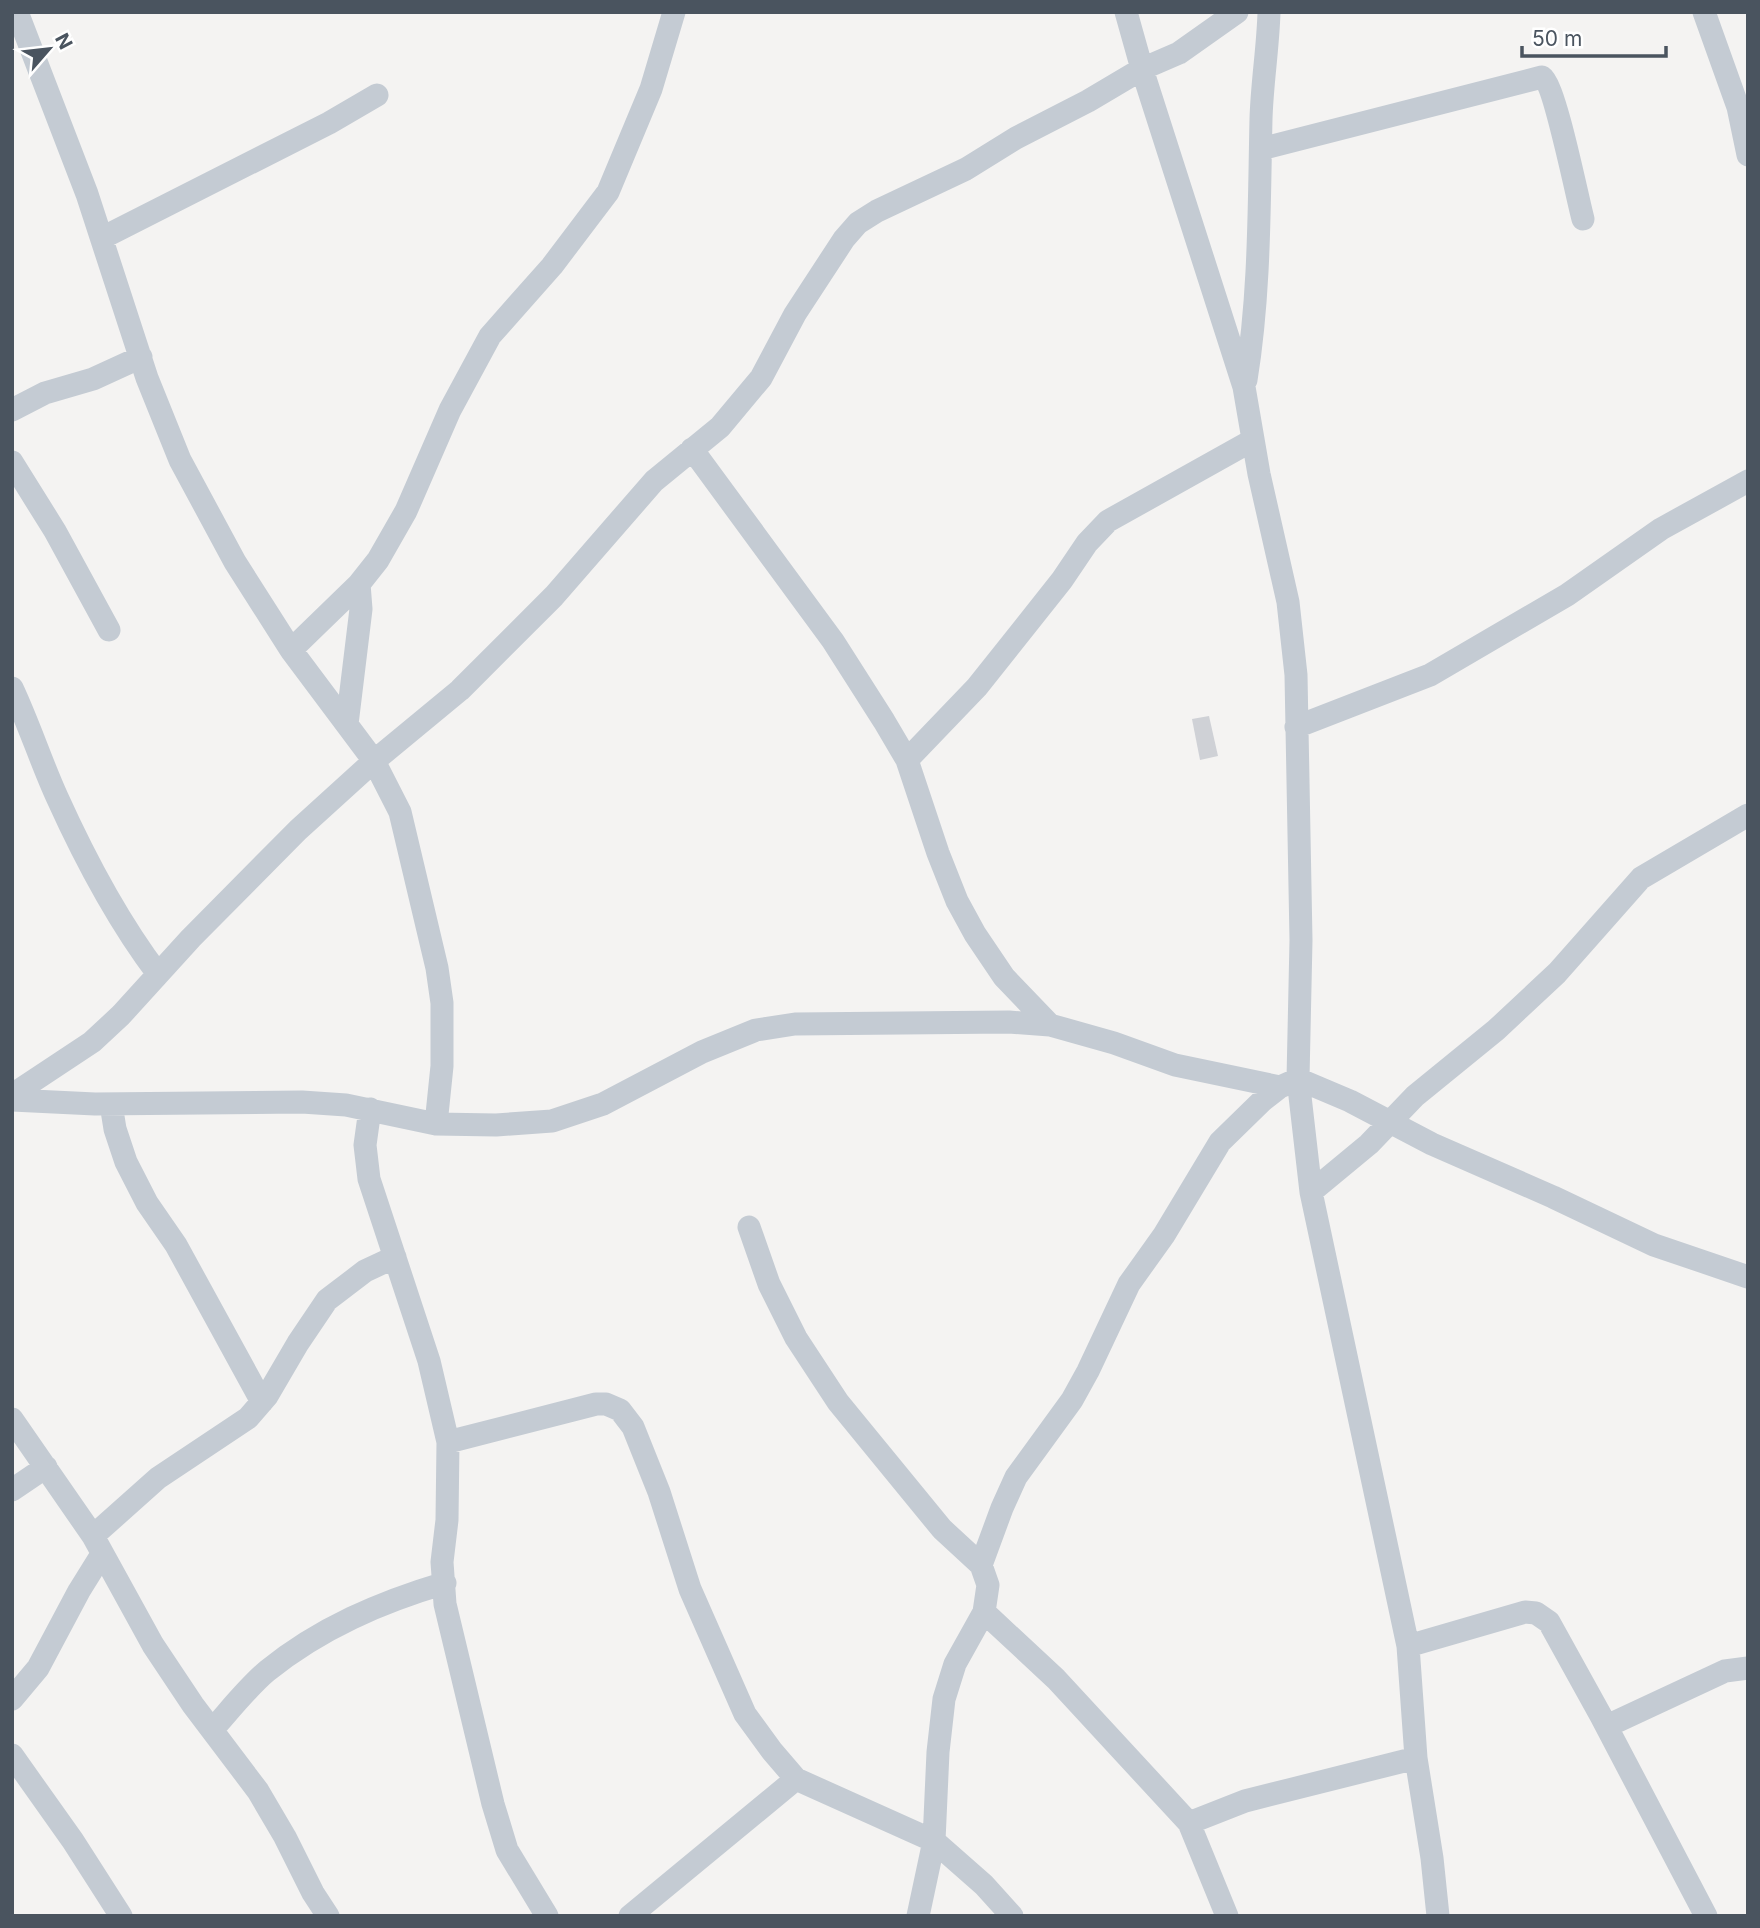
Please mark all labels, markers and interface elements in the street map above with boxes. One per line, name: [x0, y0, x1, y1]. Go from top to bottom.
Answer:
north arrow: [14, 14, 84, 84]
scale bar: [1522, 14, 1666, 58]
text: 50 m: [1532, 26, 1582, 51]
text: N: [50, 29, 77, 53]

